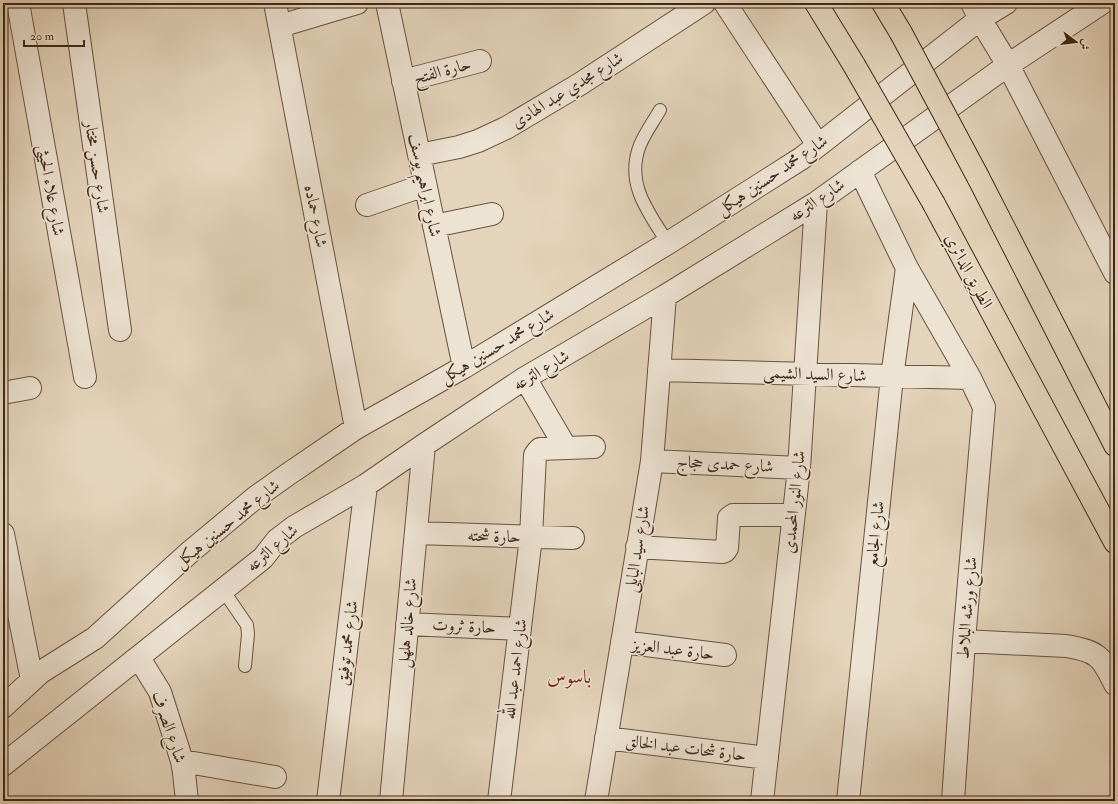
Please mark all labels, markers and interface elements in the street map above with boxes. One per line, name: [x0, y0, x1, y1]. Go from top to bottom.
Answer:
scale bar: [24, 22, 84, 48]
north arrow: [1056, 22, 1096, 62]
text: 20 m: [30, 29, 55, 44]
text: ش: [1077, 38, 1093, 51]
street label: شارع مجدي عبد الهادى: [507, 47, 628, 135]
street label: حارة الفتح: [411, 53, 474, 94]
street label: شارع حسن مختار: [77, 117, 114, 215]
street label: شارع محمد حسنين هيكل: [712, 130, 833, 222]
street label: شارع ابراهيم يوسف: [398, 131, 446, 240]
street label: شارع علاء الحيثى: [30, 143, 69, 238]
street label: شارع الترعه: [785, 174, 850, 229]
street label: شارع حماده: [297, 183, 332, 250]
street label: الطريق الدائري: [938, 230, 998, 314]
street label: شارع محمد حسنين هيكل: [436, 304, 559, 391]
street label: شارع الترعه: [509, 345, 575, 398]
street label: شارع السيد الشيمى: [763, 362, 867, 389]
street label: شارع النور المحمدى: [778, 449, 813, 555]
street label: شارع حمدى حجاج: [676, 451, 774, 481]
street label: شارع محمد حسنين هيكل: [170, 475, 286, 575]
street label: شارع الجامع: [861, 500, 894, 569]
street label: شارع سيد البابلى: [620, 504, 657, 594]
street label: شارع الترعه: [242, 520, 304, 579]
street label: حارة شحته: [467, 525, 521, 547]
street label: شارع ورشه البلاط: [952, 556, 985, 660]
street label: شارع خالد هلهل: [393, 577, 424, 669]
street label: شارع محمد توفيق: [331, 599, 366, 687]
street label: حارة ثروت: [432, 614, 496, 638]
street label: شارع احمد عبد الله: [495, 617, 535, 721]
street label: حارة عبد العزيز: [629, 633, 715, 664]
district label: باسوس: [547, 665, 591, 689]
street label: شارع الصرف: [144, 688, 191, 767]
street label: حارة شحات عبد الخالق: [624, 730, 748, 766]

